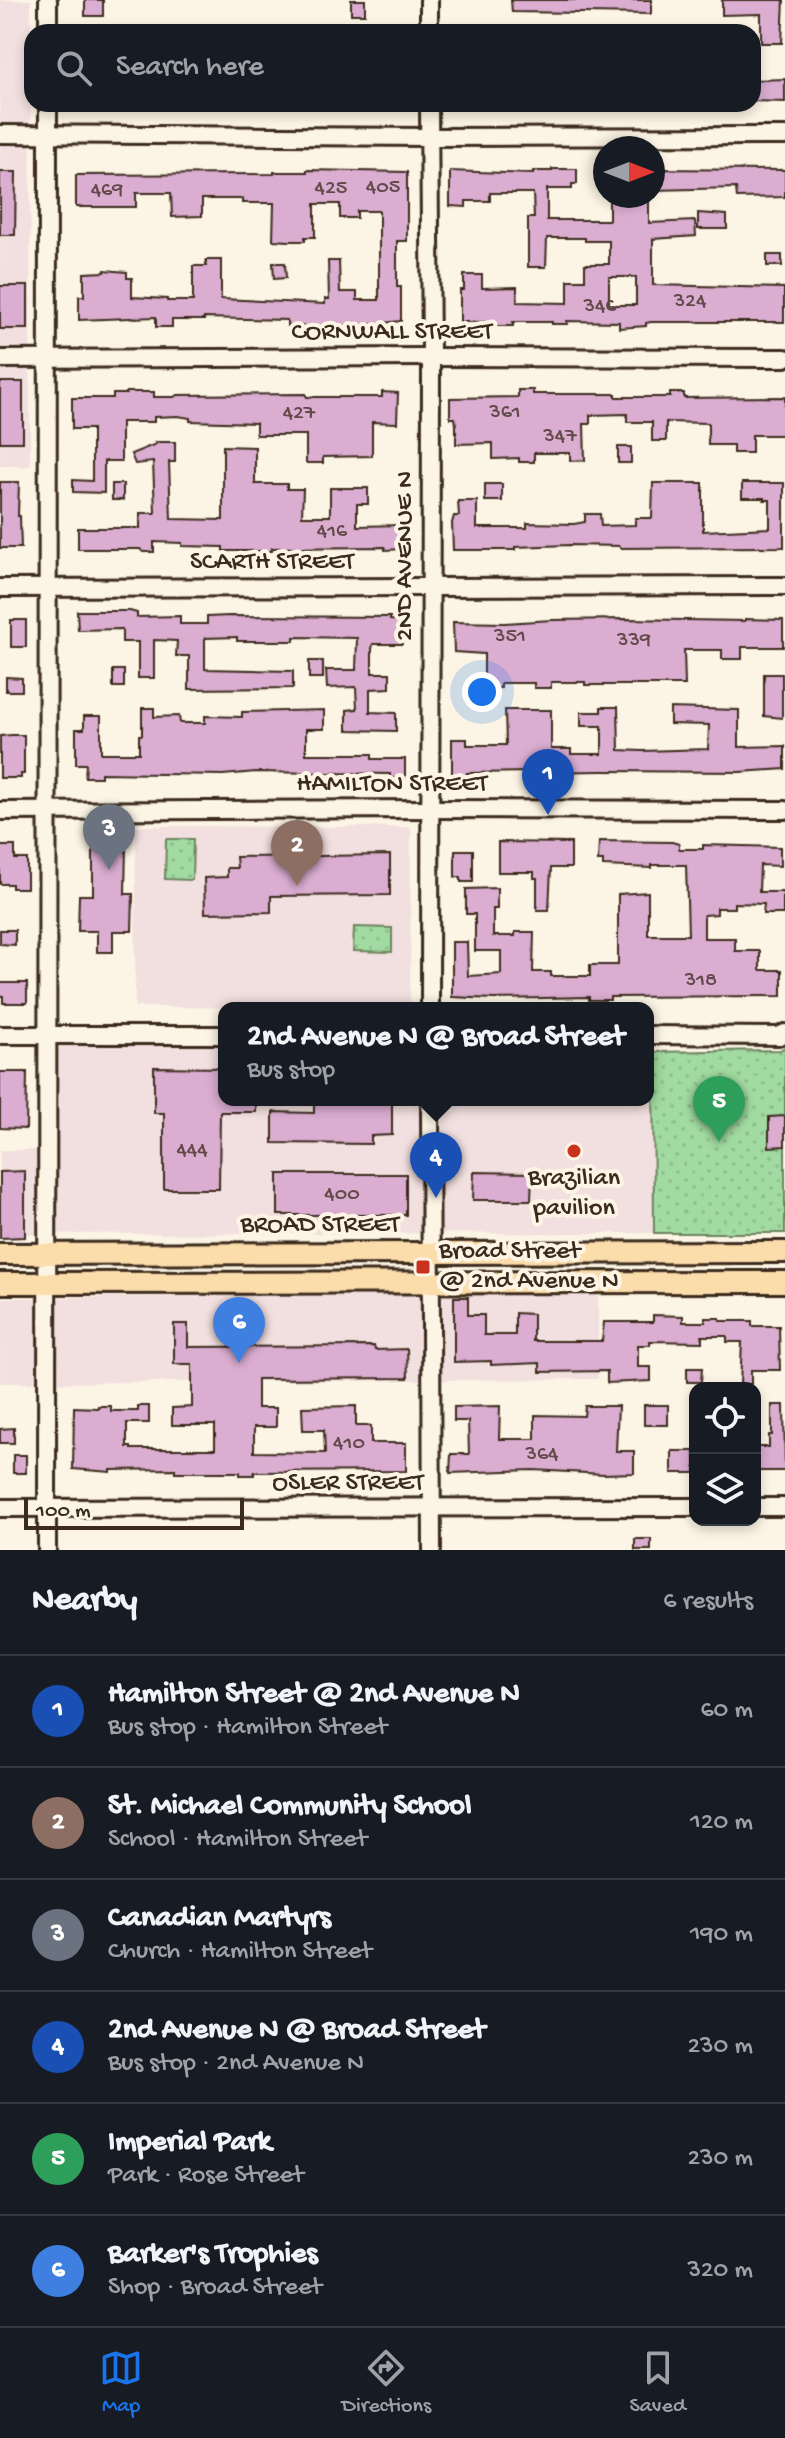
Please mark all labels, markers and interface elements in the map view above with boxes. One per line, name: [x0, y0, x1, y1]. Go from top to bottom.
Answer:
search box: [24, 24, 761, 112]
icon: search: [52, 46, 96, 90]
text: Search here: [116, 51, 264, 86]
north arrow: [593, 136, 665, 208]
house number: 405: [366, 175, 400, 201]
house number: 425: [315, 176, 347, 202]
house number: 469: [91, 178, 123, 204]
house number: 324: [673, 289, 707, 315]
house number: 346: [583, 294, 617, 320]
street label: CORNWALL STREET: [291, 318, 494, 349]
house number: 361: [488, 400, 521, 426]
house number: 427: [283, 401, 316, 427]
house number: 347: [542, 424, 577, 450]
street label: 2ND AVENUE N: [391, 471, 422, 641]
house number: 416: [317, 519, 348, 545]
street label: SCARTH STREET: [190, 548, 355, 579]
house number: 351: [493, 624, 526, 650]
house number: 339: [616, 628, 651, 654]
your location: [462, 672, 502, 712]
pin: 1: [522, 749, 574, 815]
street label: HAMILTON STREET: [297, 770, 488, 801]
pin: 3: [83, 804, 135, 870]
pin: 2: [271, 820, 323, 886]
house number: 318: [684, 968, 717, 994]
popup: [218, 1002, 654, 1106]
text: 2nd Avenue N @ Broad Street: [247, 1021, 625, 1056]
text: Bus stop: [247, 1056, 335, 1087]
pin: 5: [693, 1076, 745, 1142]
pin: 4: [410, 1132, 462, 1198]
house number: 444: [176, 1138, 208, 1164]
marker: Brazilian pavilion: [565, 1142, 583, 1160]
place label: Brazilian pavilion: [527, 1164, 621, 1225]
house number: 400: [324, 1182, 360, 1208]
street label: BROAD STREET: [239, 1211, 401, 1242]
place label: Broad Street @ 2nd Avenue N: [438, 1237, 619, 1298]
marker: Broad Street @ 2nd Avenue N: [414, 1258, 432, 1276]
pin: 6: [213, 1297, 265, 1363]
map controls: [689, 1382, 761, 1526]
button: locate: [689, 1382, 761, 1454]
house number: 410: [333, 1431, 365, 1457]
house number: 364: [525, 1442, 559, 1468]
button: layers: [689, 1454, 761, 1526]
street label: OSLER STREET: [272, 1469, 425, 1500]
scale bar: [24, 1494, 244, 1530]
text: 100 m: [36, 1499, 91, 1525]
text: Nearby: [32, 1582, 137, 1622]
text: 6 results: [663, 1587, 753, 1618]
text: Hamilton Street @ 2nd Avenue N: [108, 1678, 520, 1713]
text: 1: [53, 1696, 63, 1727]
text: 60 m: [700, 1696, 753, 1727]
text: Bus stop · Hamilton Street: [108, 1713, 387, 1744]
text: St. Michael Community School: [108, 1790, 472, 1825]
text: 2: [52, 1808, 64, 1839]
text: 120 m: [690, 1808, 753, 1839]
text: School · Hamilton Street: [108, 1825, 367, 1856]
text: Canadian Martyrs: [108, 1902, 331, 1937]
text: 3: [51, 1920, 65, 1951]
text: 190 m: [690, 1920, 753, 1951]
text: Church · Hamilton Street: [108, 1937, 372, 1968]
text: 2nd Avenue N @ Broad Street: [108, 2014, 485, 2049]
text: 4: [52, 2032, 64, 2063]
text: 230 m: [687, 2032, 753, 2063]
text: Bus stop · 2nd Avenue N: [108, 2049, 364, 2080]
text: Imperial Park: [108, 2126, 271, 2161]
text: 5: [51, 2144, 65, 2175]
text: 230 m: [687, 2144, 753, 2175]
text: Park · Rose Street: [108, 2161, 304, 2192]
text: Barker's Trophies: [108, 2238, 318, 2273]
text: 6: [51, 2256, 65, 2287]
text: 320 m: [687, 2256, 753, 2287]
text: Shop · Broad Street: [108, 2273, 322, 2304]
tab: Map: [99, 2346, 143, 2420]
tab: Directions: [342, 2346, 431, 2420]
tab: Saved: [629, 2346, 686, 2420]

